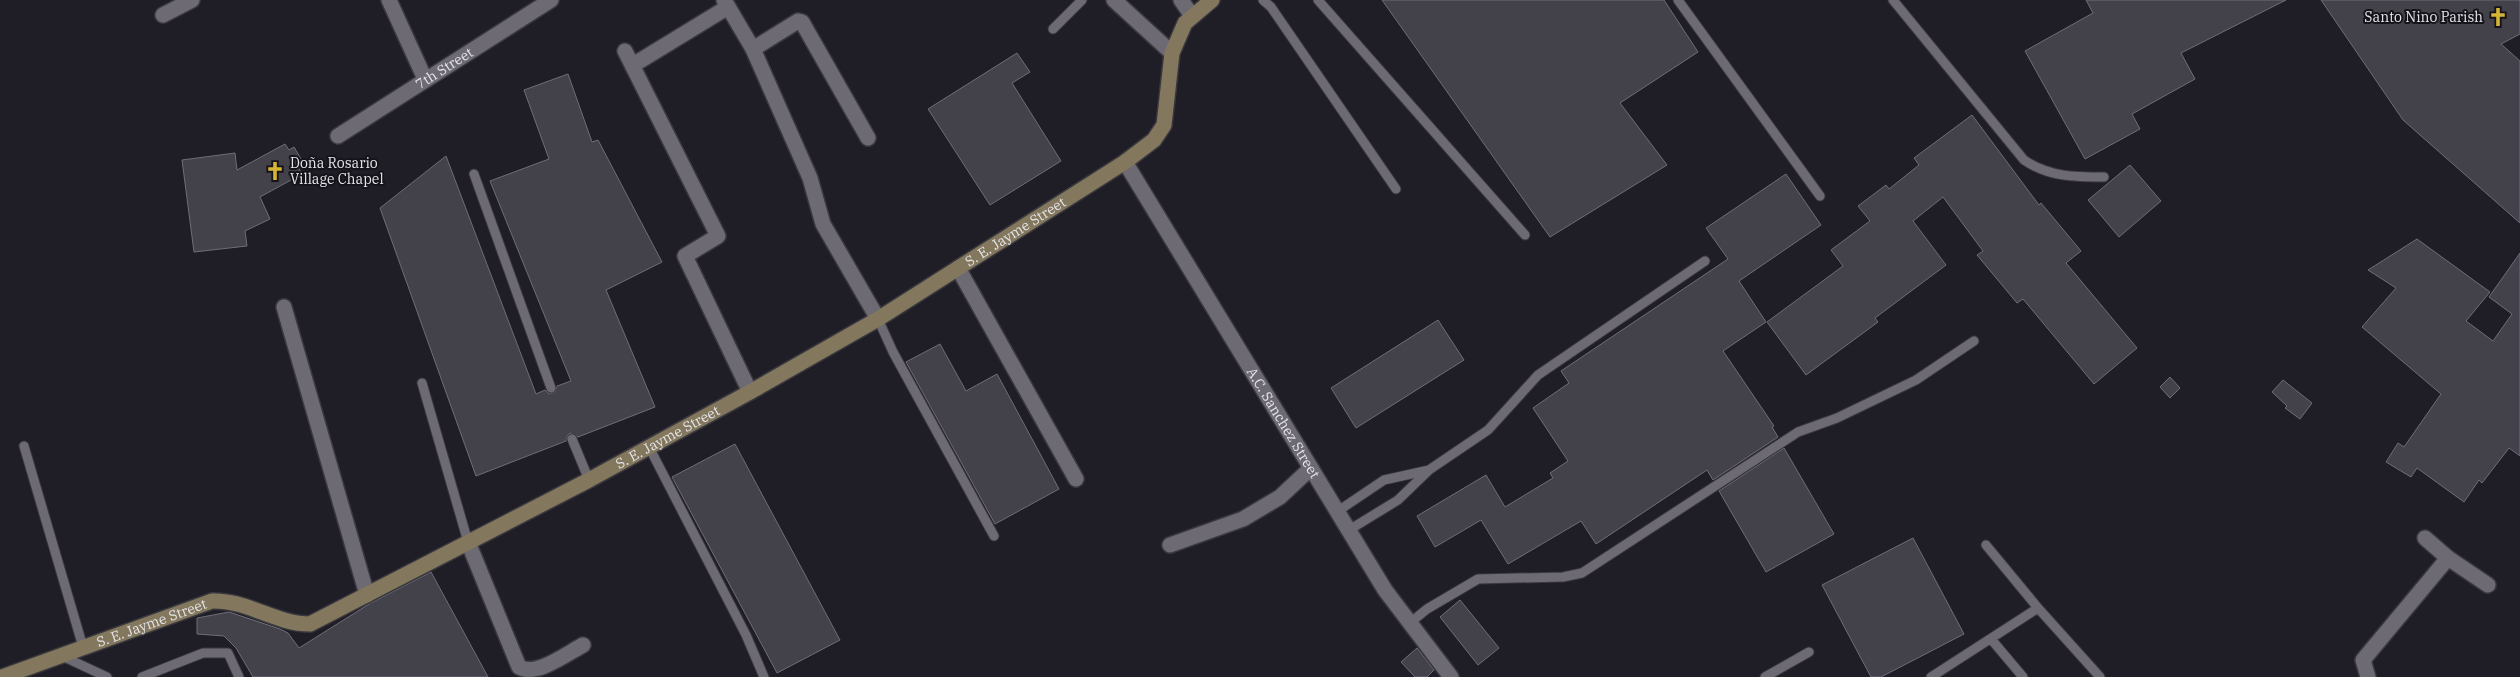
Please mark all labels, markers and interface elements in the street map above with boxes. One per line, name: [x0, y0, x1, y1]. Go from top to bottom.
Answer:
church icon: Santo Nino Parish: [2487, 6, 2509, 28]
place label: Santo Nino Parish: [2364, 8, 2483, 26]
street label: 7th Street: [412, 43, 476, 93]
place label: Doña Rosario Village Chapel: [290, 154, 384, 188]
church icon: Doña Rosario Village Chapel: [264, 160, 286, 182]
street label: S. E. Jayme Street: [961, 193, 1069, 271]
street label: A.C. Sanchez Street: [1243, 364, 1324, 482]
street label: S. E. Jayme Street: [612, 401, 723, 473]
street label: S. E. Jayme Street: [94, 595, 209, 651]

